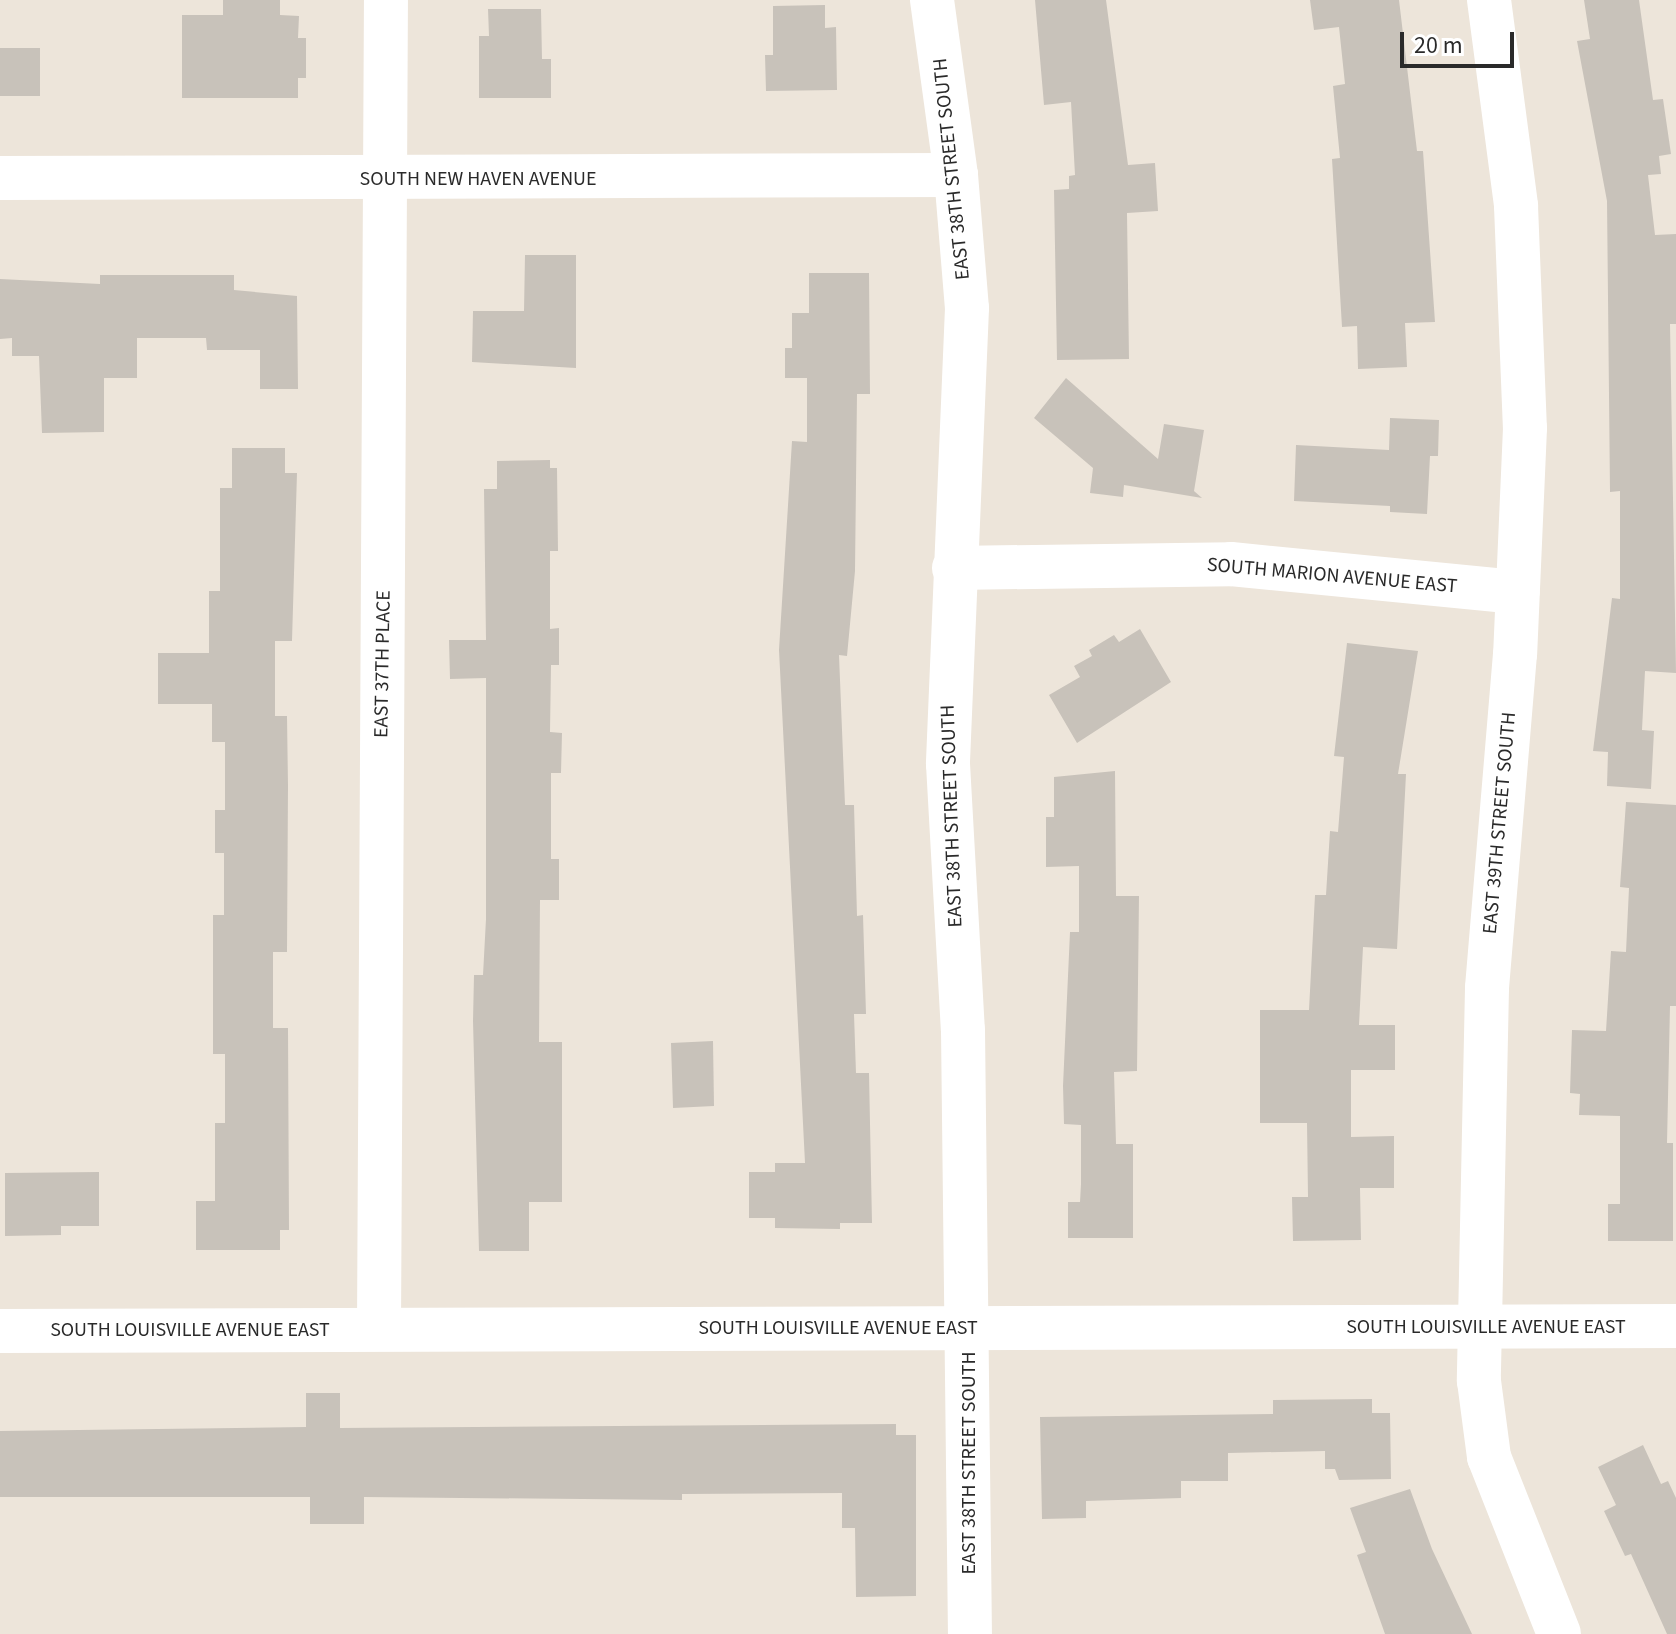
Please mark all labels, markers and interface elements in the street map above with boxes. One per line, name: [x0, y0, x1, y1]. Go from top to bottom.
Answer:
scale bar: [1404, 16, 1518, 66]
text: 20 m: [1414, 28, 1463, 63]
street label: EAST 38TH STREET SOUTH: [928, 57, 976, 281]
street label: SOUTH NEW HAVEN AVENUE: [359, 167, 597, 191]
street label: SOUTH MARION AVENUE EAST: [1206, 553, 1458, 599]
street label: EAST 37TH PLACE: [370, 590, 396, 738]
street label: EAST 38TH STREET SOUTH: [936, 704, 968, 928]
street label: EAST 39TH STREET SOUTH: [1478, 711, 1522, 935]
street label: SOUTH LOUISVILLE AVENUE EAST: [1346, 1315, 1626, 1339]
street label: SOUTH LOUISVILLE AVENUE EAST: [698, 1316, 978, 1340]
street label: SOUTH LOUISVILLE AVENUE EAST: [50, 1318, 330, 1342]
street label: EAST 38TH STREET SOUTH: [957, 1352, 981, 1574]

